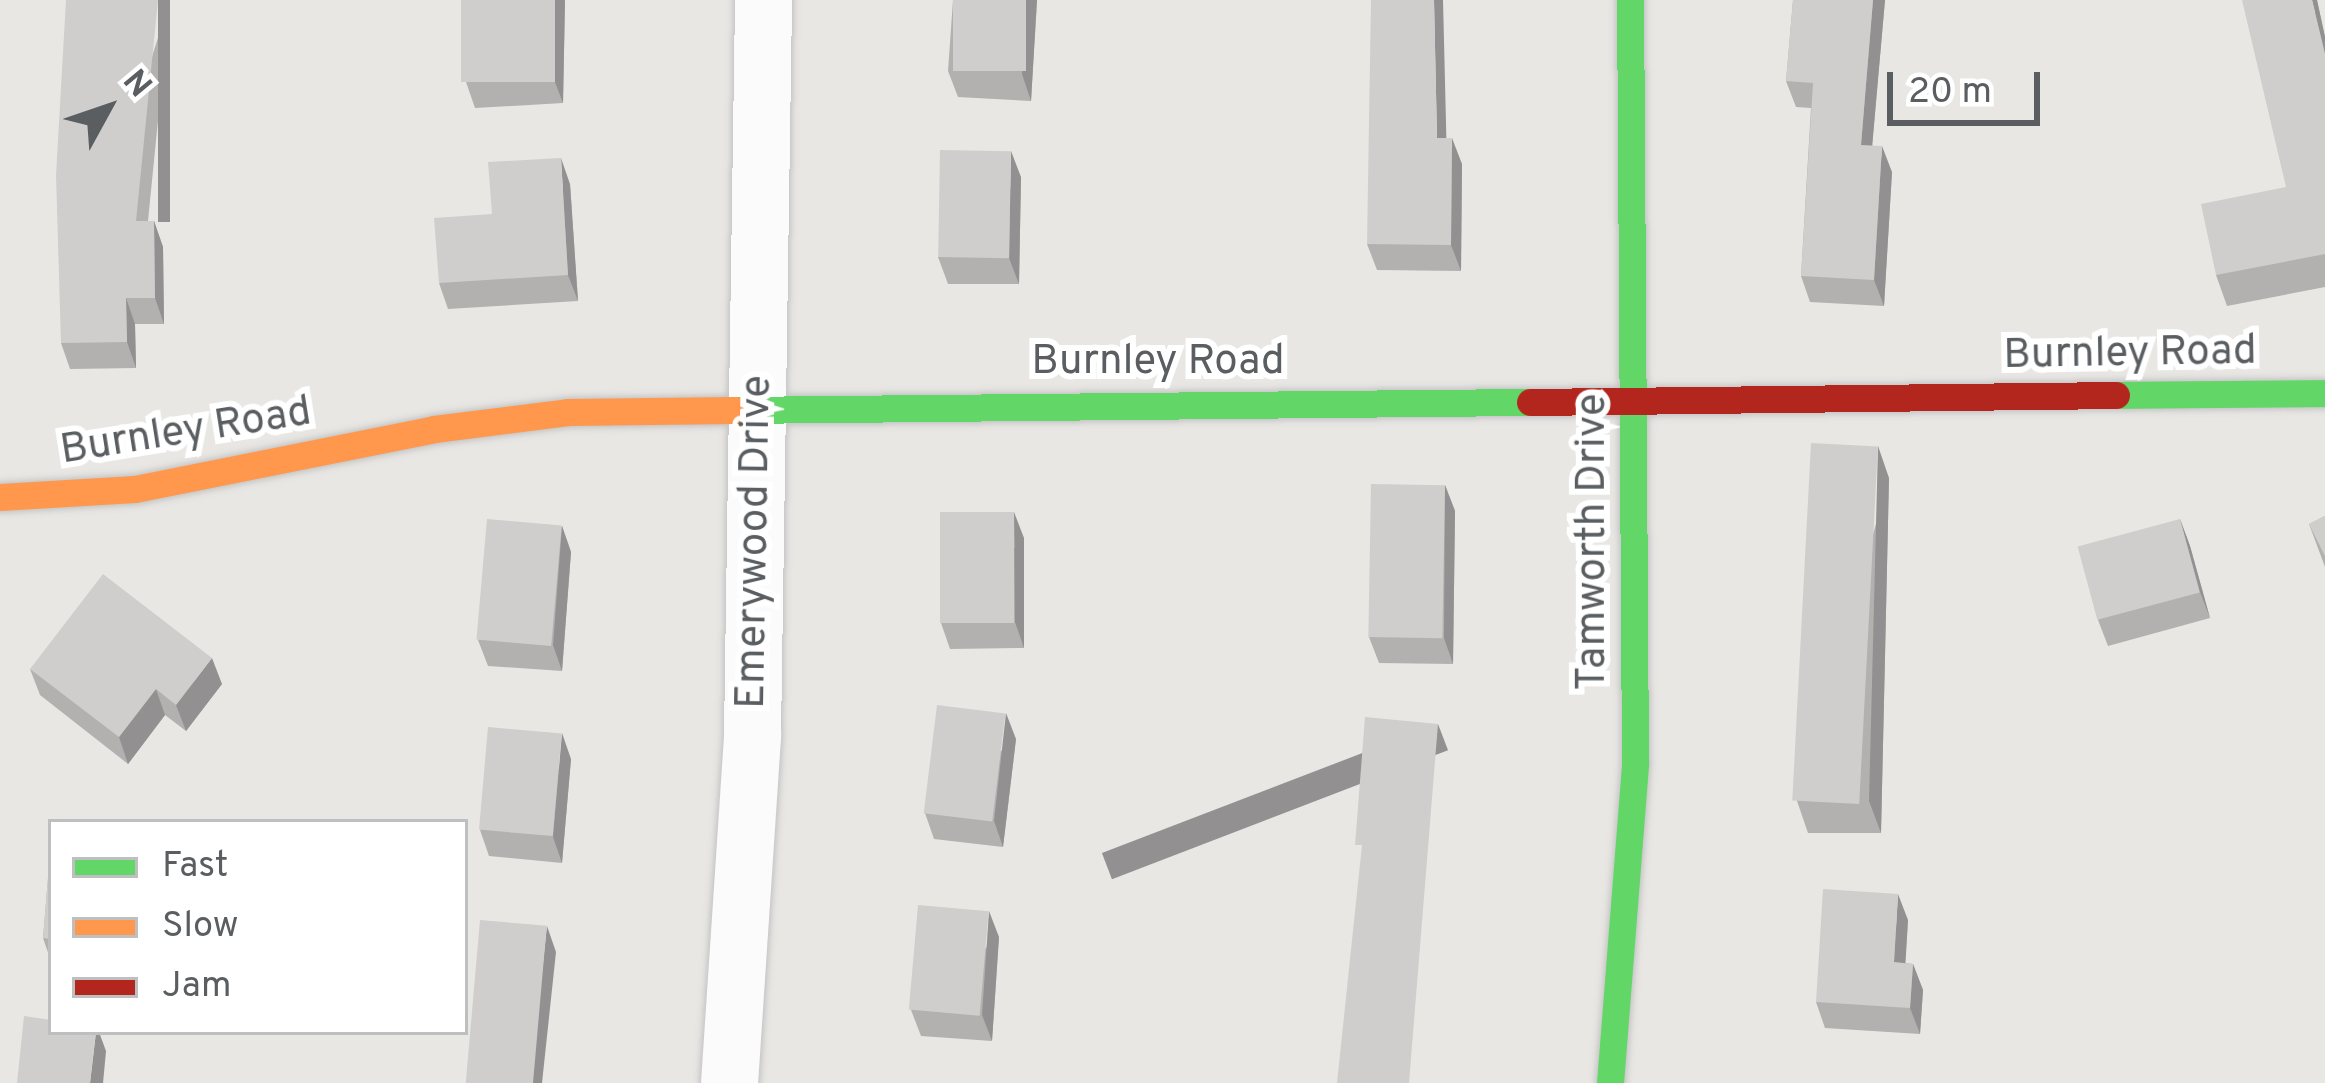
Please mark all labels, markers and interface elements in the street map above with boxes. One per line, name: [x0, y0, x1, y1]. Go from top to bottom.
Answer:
north arrow: [48, 48, 168, 168]
scale bar: [1893, 48, 2046, 122]
text: N: [112, 62, 159, 107]
text: 20 m: [1908, 70, 1992, 116]
street label: Burnley Road: [2003, 328, 2257, 382]
street label: Burnley Road: [1031, 338, 1285, 388]
street label: Emerywood Drive: [728, 375, 784, 709]
street label: Burnley Road: [57, 388, 315, 478]
street label: Tamworth Drive: [1569, 393, 1619, 691]
legend: [48, 819, 468, 1035]
text: Fast: [162, 844, 228, 890]
text: Slow: [162, 904, 238, 950]
text: Jam: [162, 964, 232, 1010]

